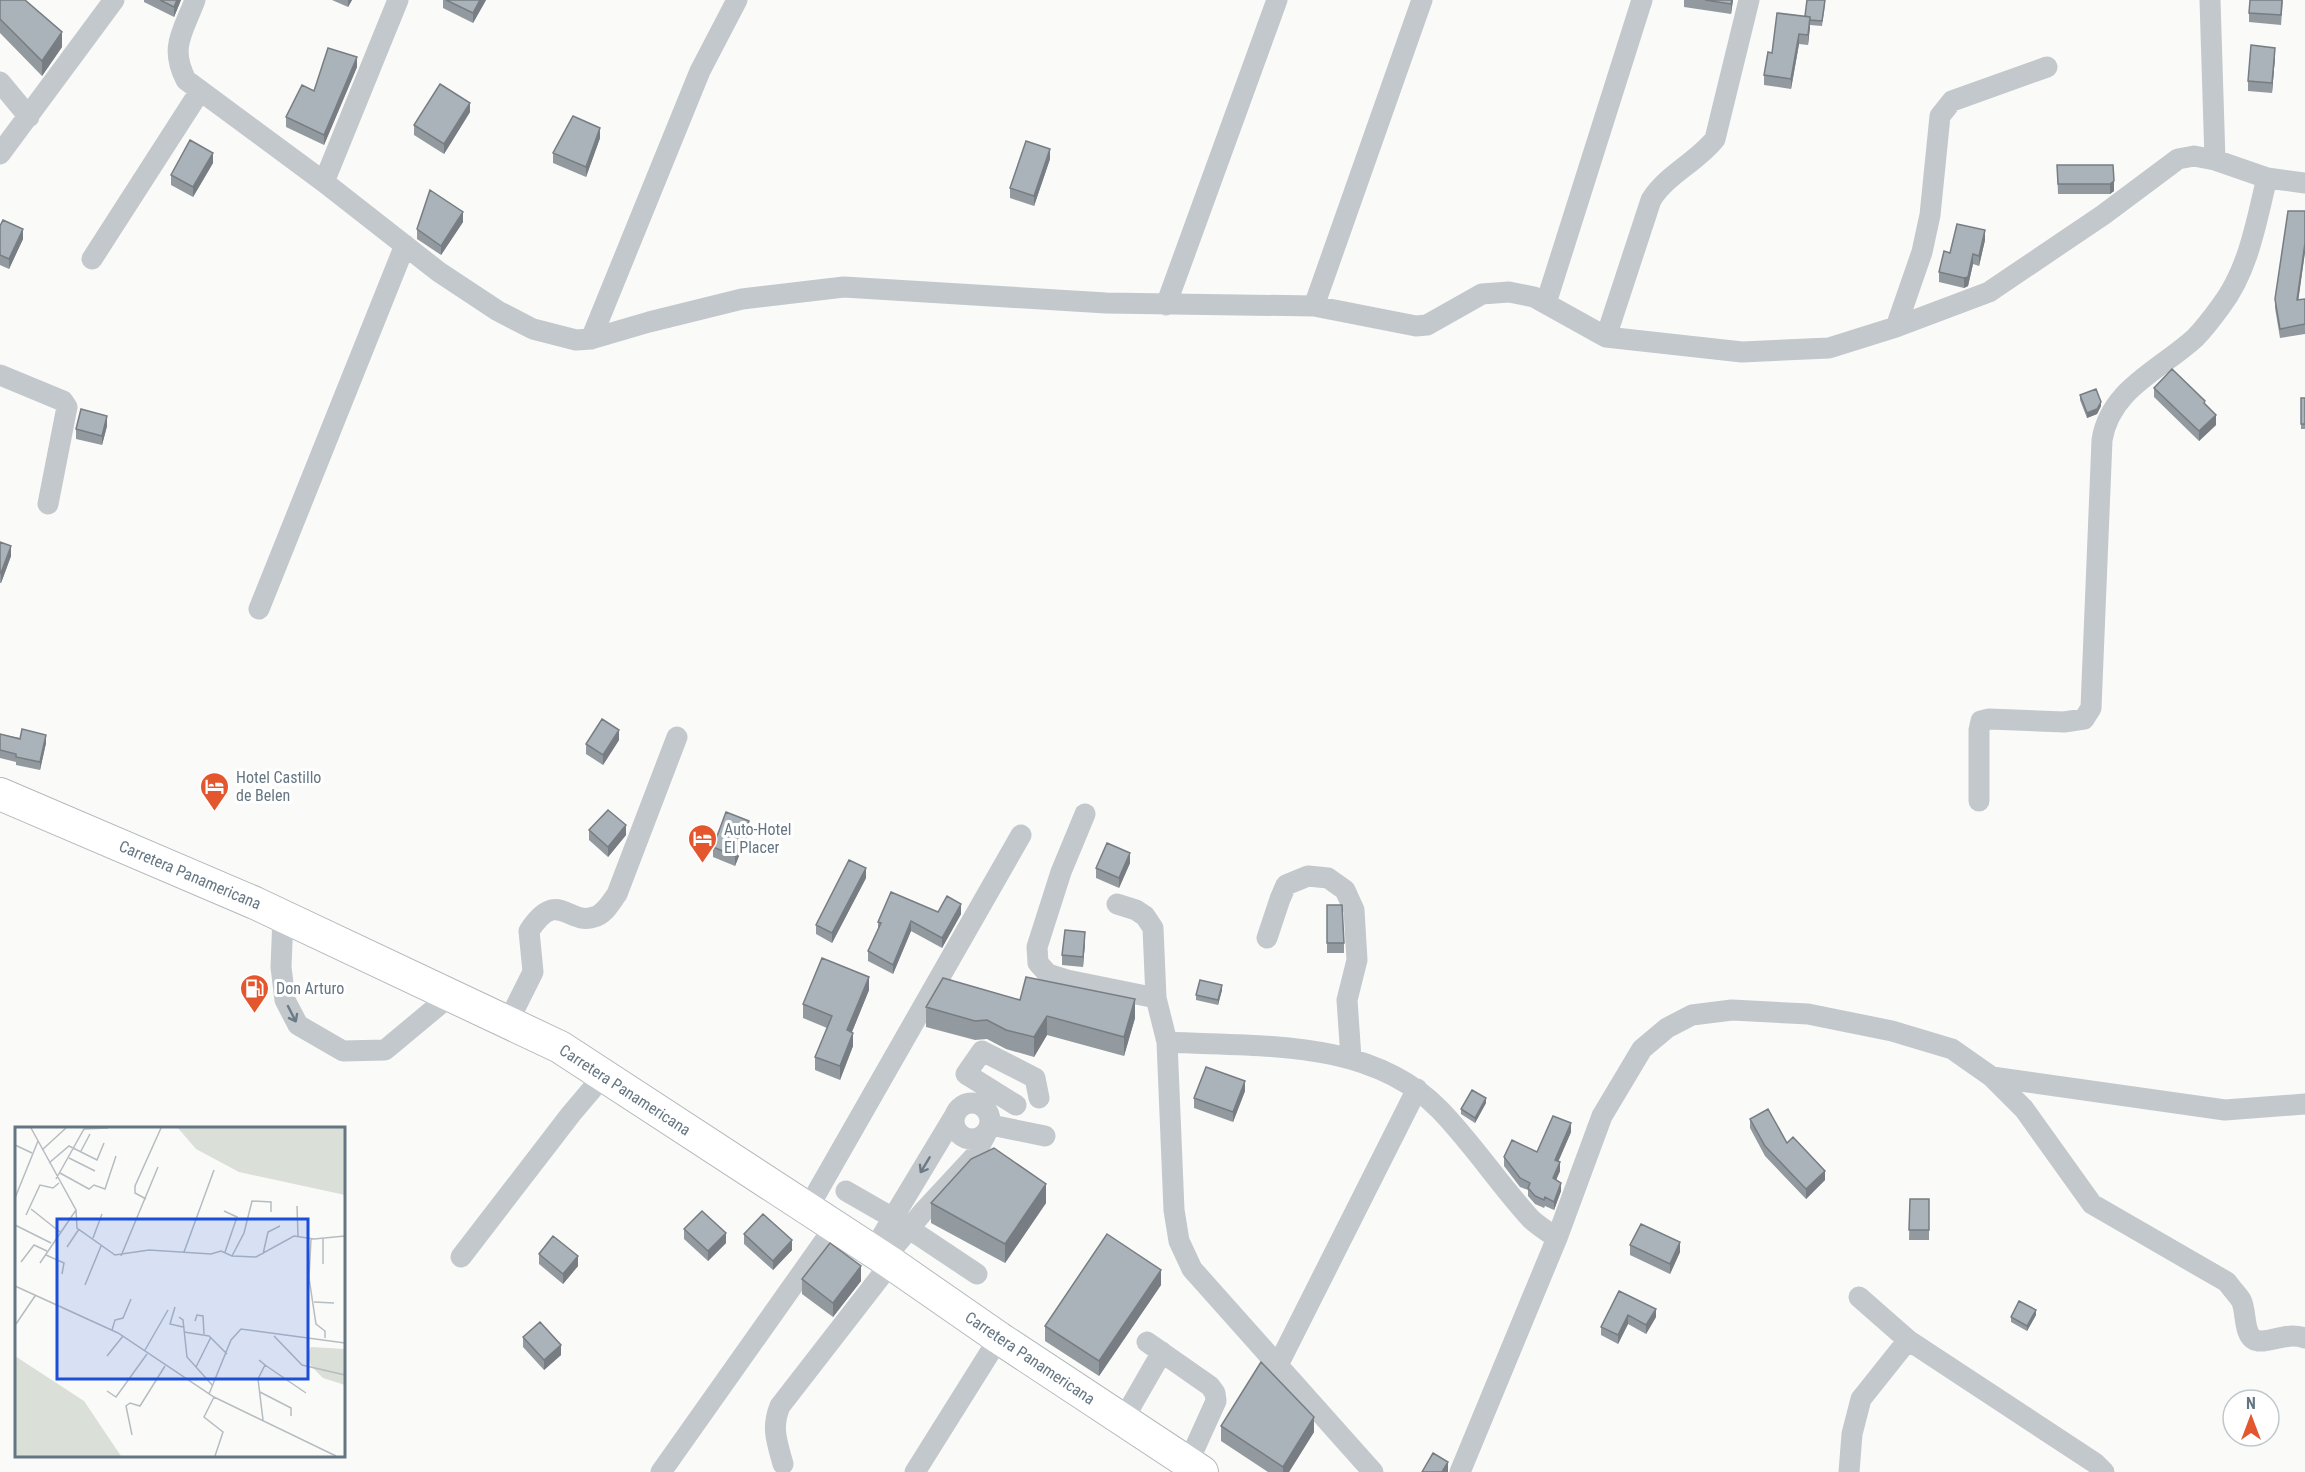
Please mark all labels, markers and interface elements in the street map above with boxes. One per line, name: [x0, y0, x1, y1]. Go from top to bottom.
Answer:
place label: Hotel Castillo de Belen: [236, 768, 321, 805]
hotel icon: Hotel Castillo de Belen: [199, 770, 231, 812]
place label: Auto-Hotel El Placer: [724, 820, 791, 857]
hotel icon: Auto-Hotel El Placer: [687, 822, 719, 864]
street label: Carretera Panamericana: [116, 836, 264, 914]
fuel station icon: Don Arturo: [239, 972, 271, 1014]
place label: Don Arturo: [276, 979, 344, 998]
one-way arrow: [286, 1005, 298, 1022]
street label: Carretera Panamericana: [556, 1041, 694, 1139]
inset map: [15, 1127, 345, 1457]
one-way arrow: [918, 1156, 930, 1173]
street label: Carretera Panamericana: [962, 1308, 1098, 1408]
north arrow: [2221, 1388, 2281, 1448]
text: N: [2246, 1394, 2256, 1413]

